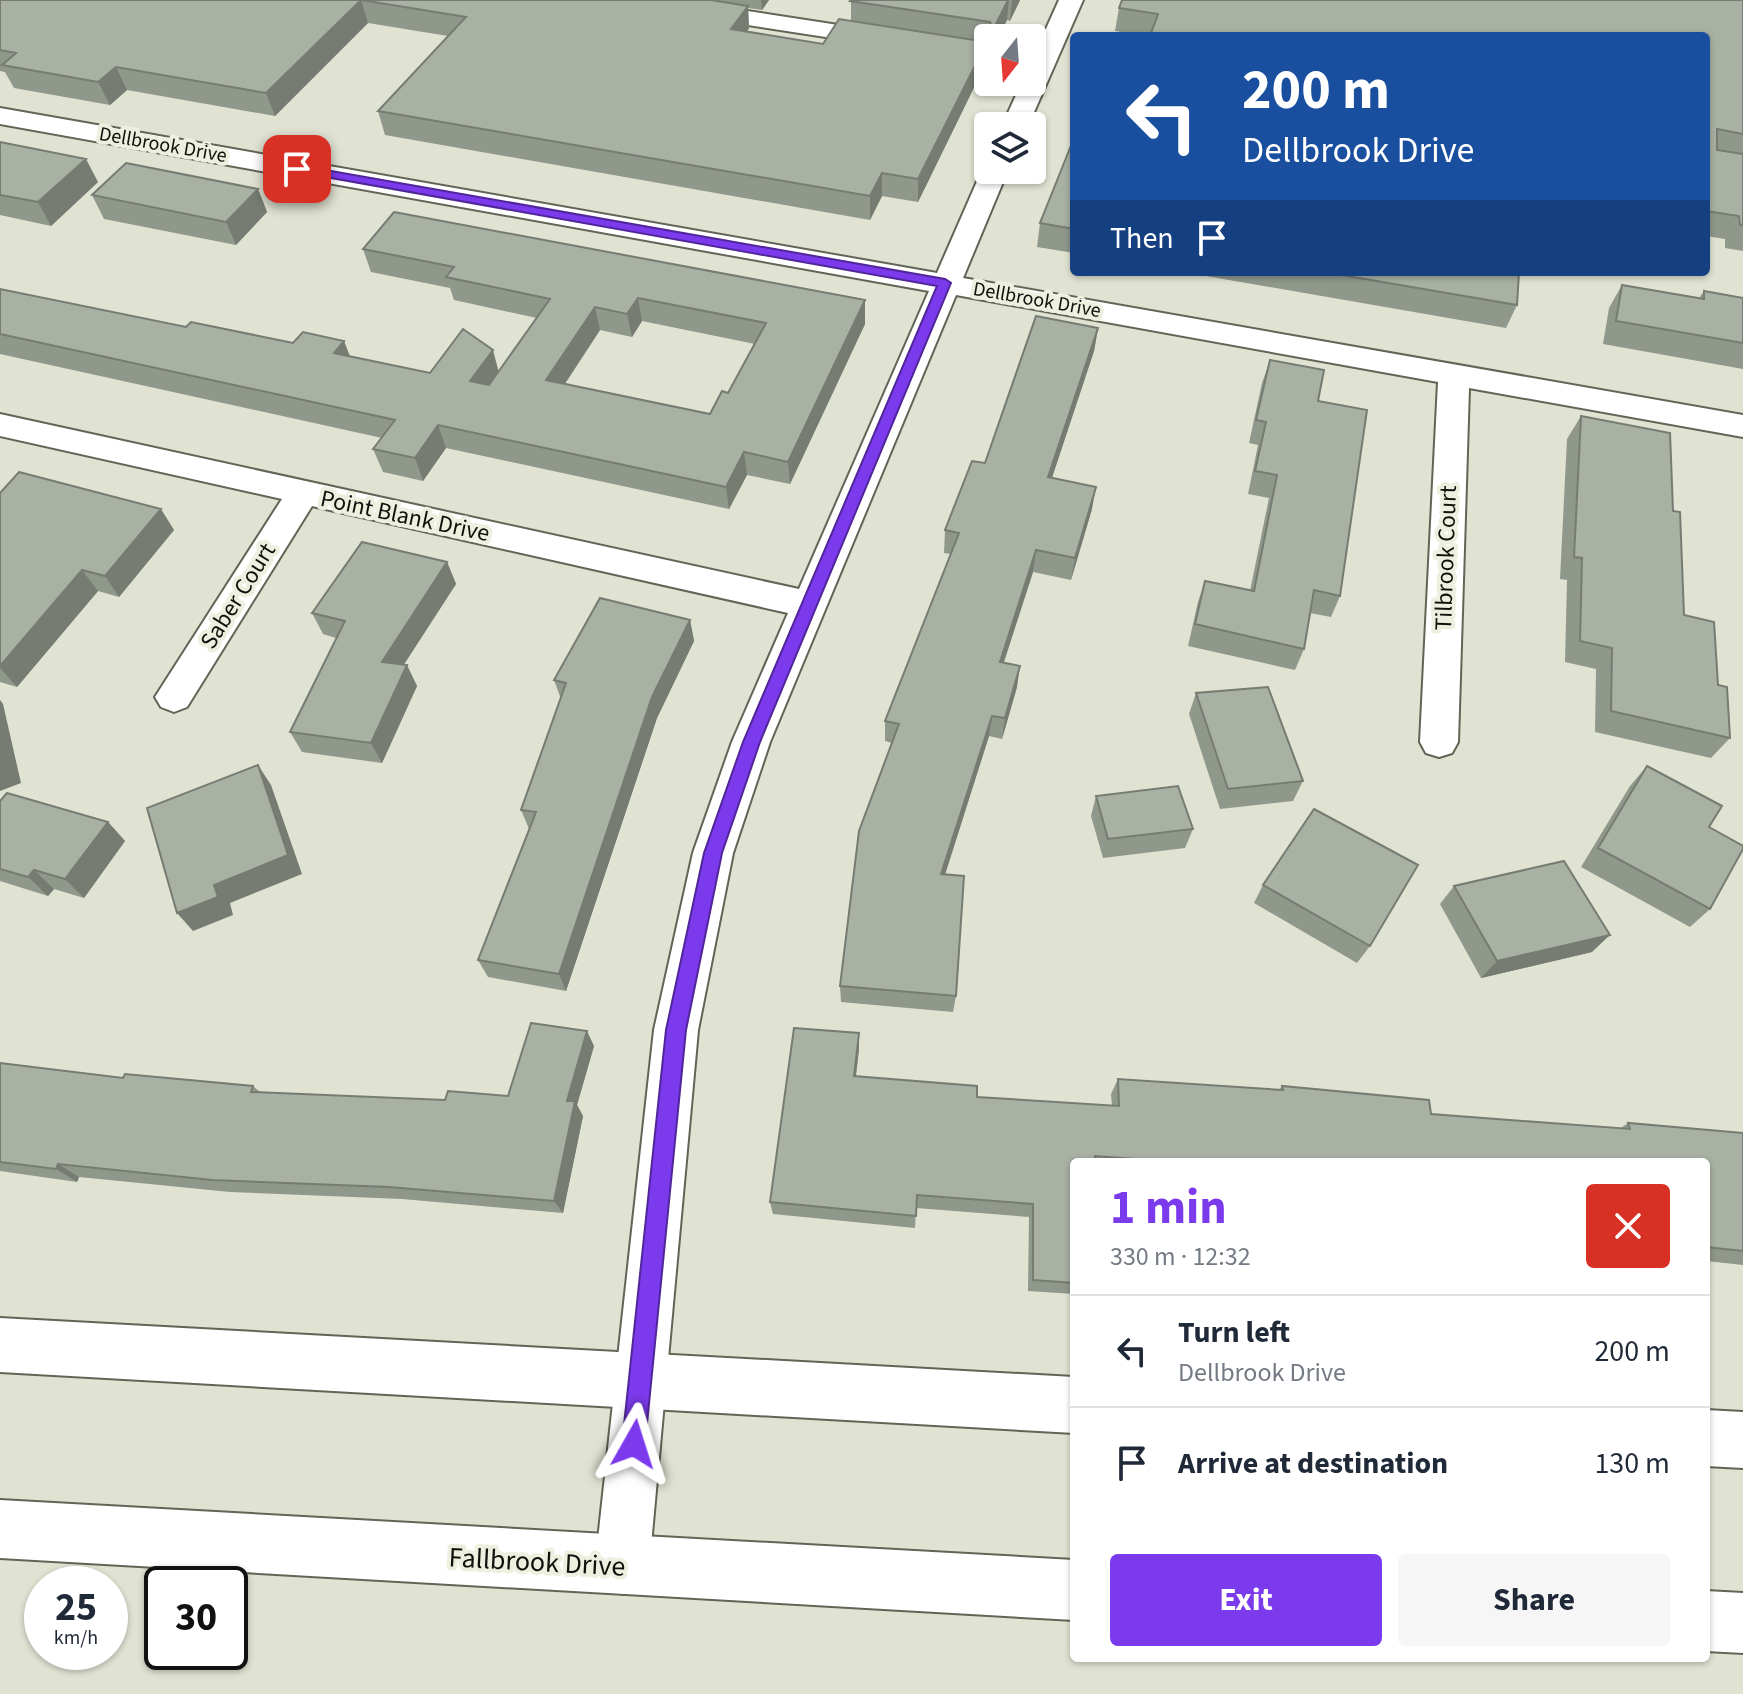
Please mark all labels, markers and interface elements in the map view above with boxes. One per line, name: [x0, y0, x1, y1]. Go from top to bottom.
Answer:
north arrow: [974, 24, 1046, 96]
map controls: [974, 24, 1046, 184]
text: 200 m: [1242, 51, 1390, 130]
icon: left: [1110, 64, 1214, 168]
button: layers: [974, 112, 1046, 184]
street label: Dellbrook Drive: [97, 120, 229, 170]
text: Dellbrook Drive: [1242, 125, 1474, 176]
pin: [263, 135, 331, 203]
icon: arrive: [275, 147, 319, 191]
icon: arrive: [1190, 216, 1234, 260]
text: Then: [1110, 217, 1174, 260]
street label: Dellbrook Drive: [971, 275, 1103, 325]
street label: Point Blank Drive: [317, 481, 493, 551]
street label: Tilbrook Court: [1426, 485, 1466, 631]
street label: Saber Court: [192, 536, 284, 656]
text: 1 min: [1110, 1174, 1227, 1242]
button: close: [1586, 1184, 1670, 1268]
text: 330 m · 12:32: [1110, 1238, 1251, 1275]
text: Turn left: [1178, 1311, 1290, 1354]
icon: left: [1110, 1329, 1154, 1373]
text: 200 m: [1594, 1330, 1670, 1373]
text: Dellbrook Drive: [1178, 1354, 1346, 1391]
position arrow: [592, 1402, 676, 1486]
icon: arrive: [1110, 1441, 1154, 1485]
text: Arrive at destination: [1178, 1442, 1448, 1485]
text: 130 m: [1594, 1442, 1670, 1485]
street label: Fallbrook Drive: [448, 1537, 626, 1587]
button: Exit: [1110, 1554, 1382, 1646]
button: Share: [1398, 1554, 1670, 1646]
speed limit sign: 30: [144, 1566, 248, 1670]
text: 25: [55, 1579, 97, 1636]
text: km/h: [54, 1624, 98, 1652]

